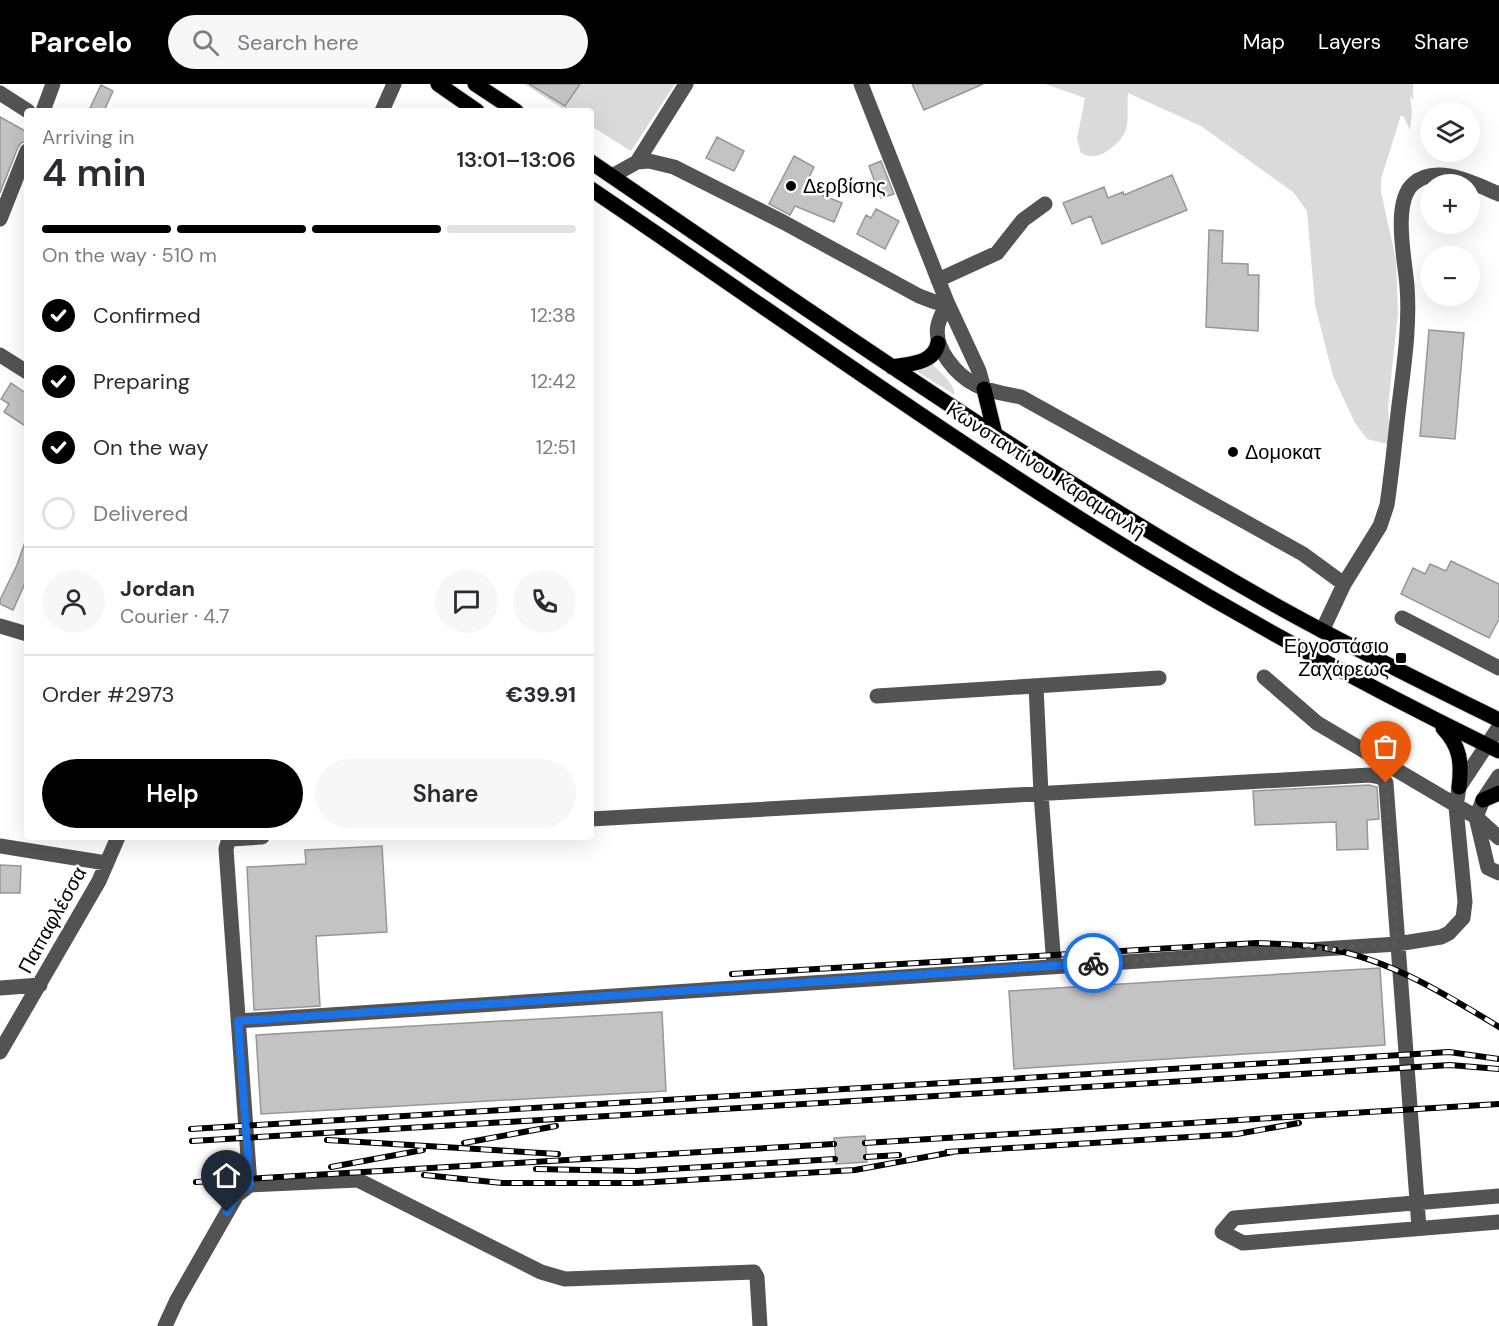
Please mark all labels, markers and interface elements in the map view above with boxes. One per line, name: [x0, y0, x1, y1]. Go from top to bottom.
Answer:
search box: [168, 15, 588, 69]
text: Parcelo: [30, 24, 132, 61]
icon: search: [189, 26, 222, 59]
text: Search here: [237, 28, 359, 57]
text: Map: [1243, 28, 1285, 56]
text: Layers: [1318, 28, 1381, 56]
text: Share: [1414, 28, 1469, 56]
map controls: [1420, 102, 1480, 306]
button: layers: [1420, 102, 1480, 162]
text: Arriving in: [42, 124, 134, 150]
text: 13:01–13:06: [456, 145, 576, 174]
text: 4 min: [42, 147, 146, 198]
place label: Δερβίσης: [803, 173, 886, 199]
button: +: [1420, 174, 1480, 234]
marker: Δερβίσης: [784, 179, 798, 193]
text: On the way · 510 m: [42, 242, 217, 268]
button: −: [1420, 246, 1480, 306]
icon: check: [42, 299, 75, 332]
text: Confirmed: [93, 301, 201, 330]
text: 12:38: [530, 302, 576, 328]
icon: check: [42, 365, 75, 398]
text: Preparing: [93, 367, 190, 396]
text: 12:42: [531, 368, 576, 394]
street label: Κωνσταντίνου Καραμανλή: [942, 396, 1150, 544]
icon: check: [42, 431, 75, 464]
text: On the way: [93, 433, 208, 462]
text: 12:51: [536, 434, 576, 460]
place label: Δομοκατ: [1245, 439, 1321, 465]
marker: Δομοκατ: [1226, 445, 1240, 459]
text: Delivered: [93, 499, 188, 528]
button: person: [42, 570, 105, 633]
button: chat: [435, 570, 498, 633]
button: phone: [513, 570, 576, 633]
text: Jordan: [120, 574, 195, 603]
text: Courier · 4.7: [120, 603, 229, 629]
place label: Εργοστάσιο Ζαχάρεως: [1284, 633, 1389, 682]
marker: Εργοστάσιο Ζαχάρεως: [1394, 651, 1408, 665]
text: Order #2973: [42, 680, 175, 709]
text: €39.91: [506, 680, 576, 709]
pin: [1360, 721, 1411, 783]
icon: bag: [1369, 730, 1402, 763]
button: Help: [42, 759, 303, 828]
button: Share: [315, 759, 576, 828]
street label: Παπαφλέσσα: [12, 862, 92, 978]
courier: [1063, 933, 1123, 993]
icon: bike: [1077, 947, 1110, 980]
pin: [201, 1150, 252, 1212]
icon: home: [210, 1159, 243, 1192]

